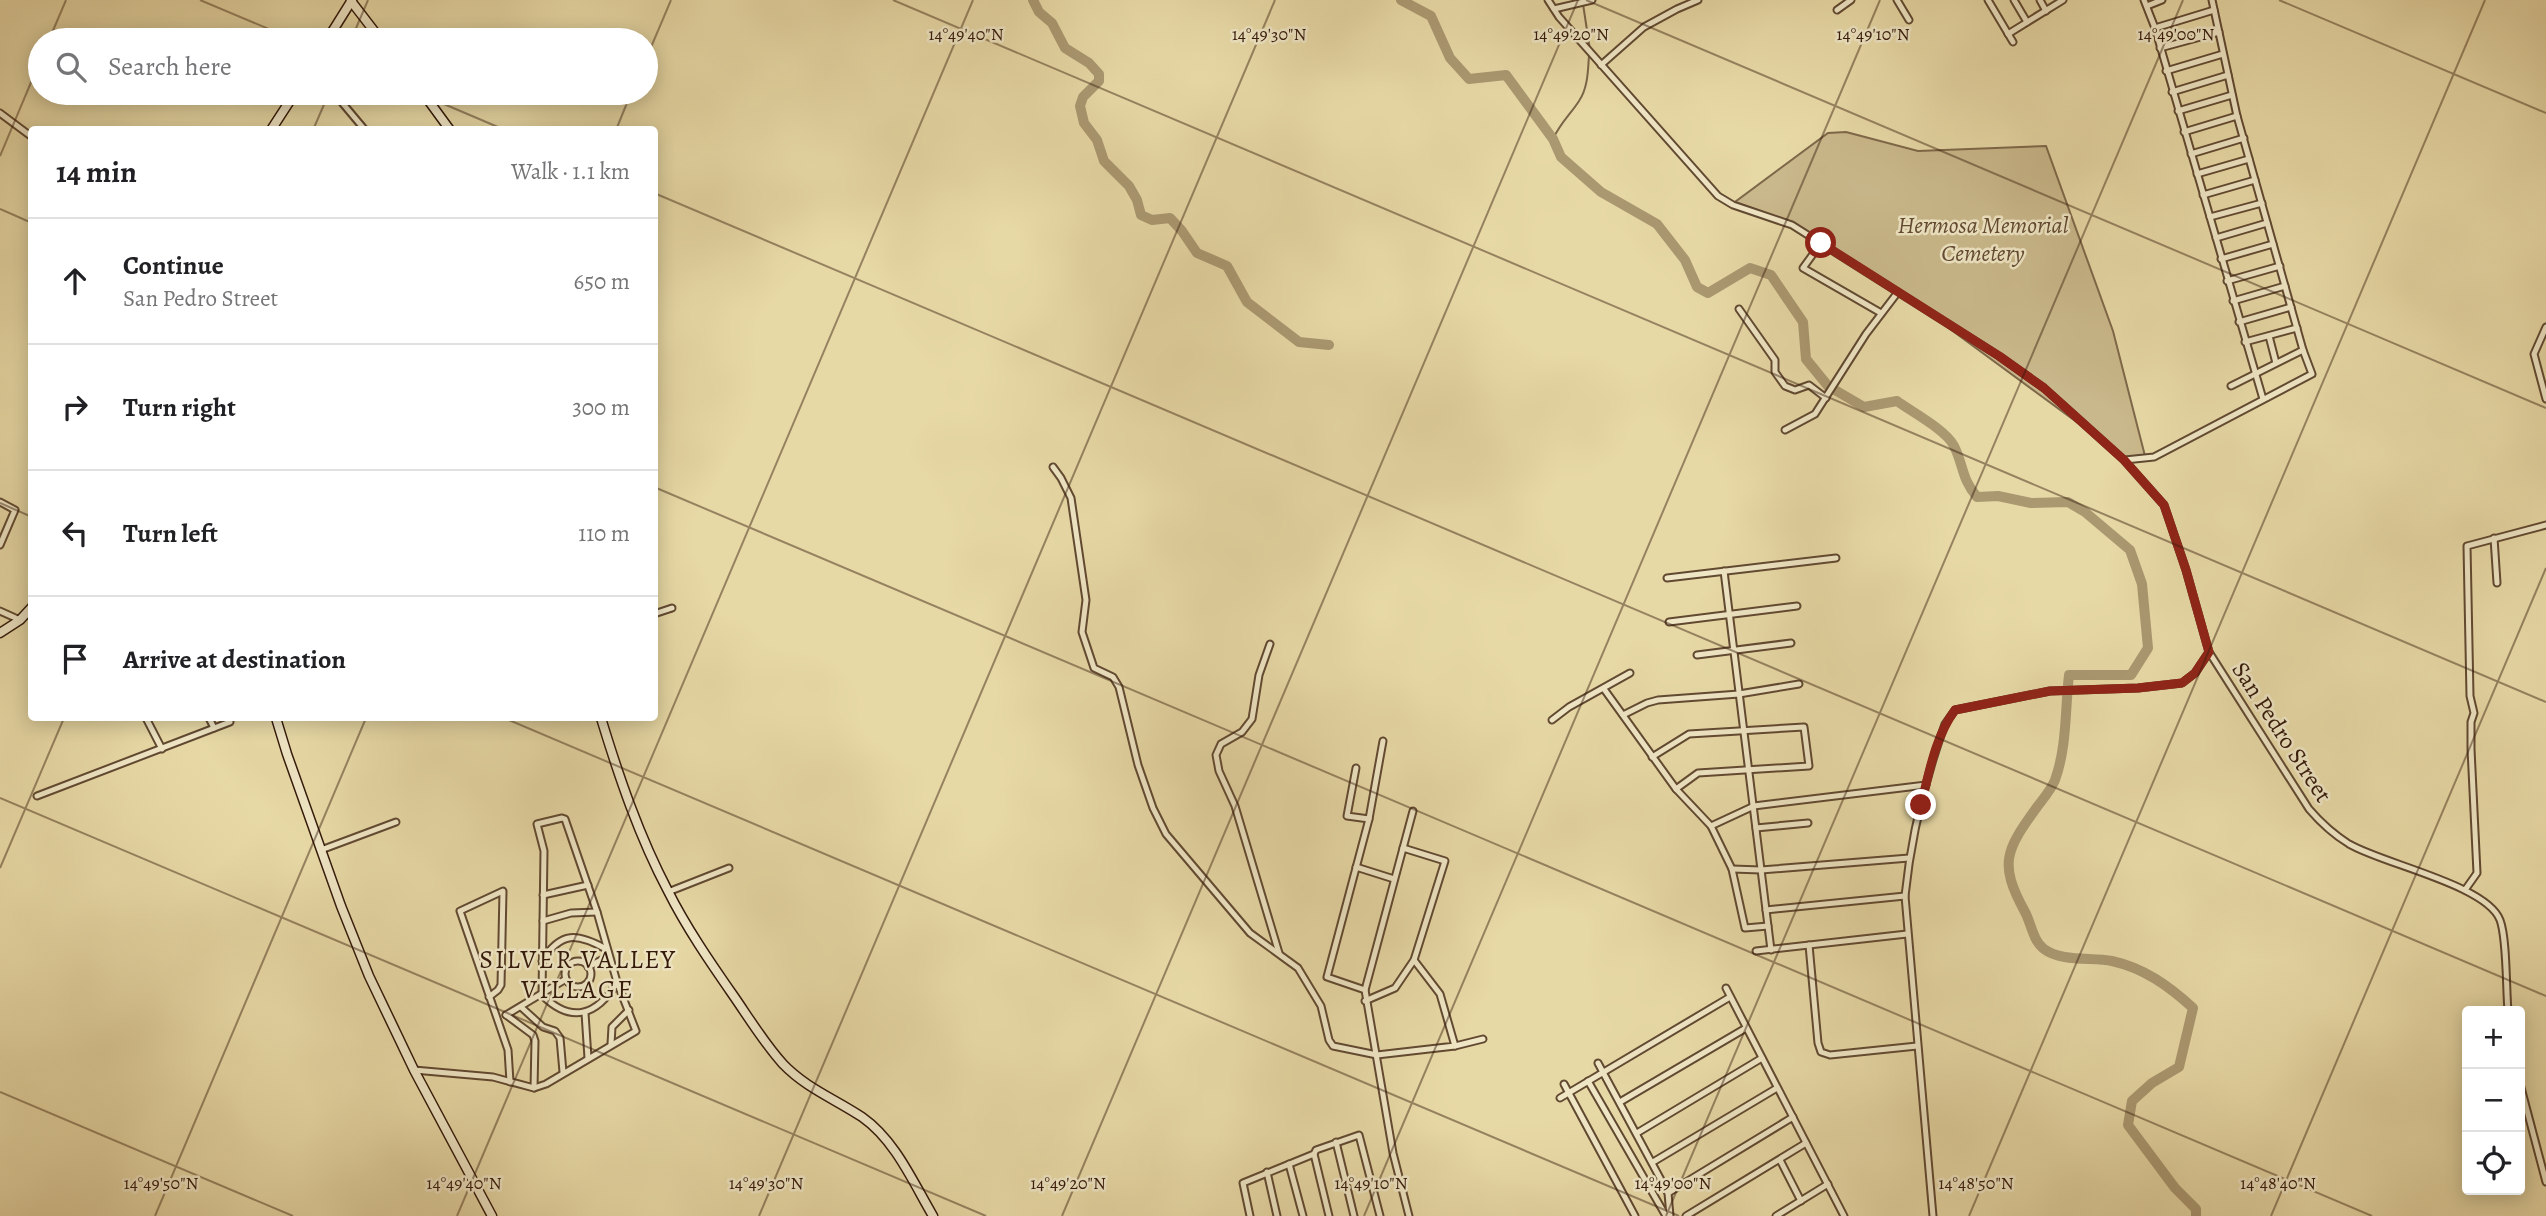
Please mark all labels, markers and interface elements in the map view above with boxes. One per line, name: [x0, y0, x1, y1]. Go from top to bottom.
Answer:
text: 14°49'40"N: [928, 22, 1004, 46]
text: 14°49'30"N: [1232, 22, 1306, 46]
text: 14°49'20"N: [1533, 22, 1609, 46]
text: 14°49'10"N: [1836, 22, 1910, 46]
text: 14°49'00"N: [2138, 22, 2214, 46]
search box: [28, 28, 658, 105]
icon: search: [52, 48, 90, 86]
text: Search here: [108, 49, 232, 84]
text: 14 min: [56, 152, 137, 192]
text: Walk · 1.1 km: [511, 156, 630, 187]
park label: Hermosa Memorial Cemetery: [1897, 209, 2069, 269]
route start: [1805, 227, 1836, 258]
text: Continue: [123, 248, 224, 283]
icon: ahead: [56, 262, 94, 300]
text: 650 m: [574, 266, 630, 297]
text: San Pedro Street: [123, 283, 278, 314]
icon: right: [56, 388, 94, 426]
text: Turn right: [123, 390, 236, 425]
text: 300 m: [572, 392, 630, 423]
icon: left: [56, 514, 94, 552]
text: Turn left: [123, 516, 218, 551]
text: 110 m: [578, 518, 630, 549]
icon: arrive: [56, 640, 94, 678]
text: Arrive at destination: [123, 642, 346, 677]
street label: San Pedro Street: [2225, 655, 2340, 809]
route end: [1905, 789, 1936, 820]
district label: SILVER VALLEY VILLAGE: [479, 942, 677, 1007]
map controls: [2462, 1006, 2525, 1195]
button: +: [2462, 1006, 2525, 1069]
button: −: [2462, 1069, 2525, 1132]
button: locate: [2462, 1132, 2525, 1195]
text: 14°49'50"N: [124, 1171, 199, 1195]
text: 14°49'40"N: [426, 1171, 502, 1195]
text: 14°49'30"N: [729, 1171, 803, 1195]
text: 14°49'20"N: [1030, 1171, 1106, 1195]
text: 14°49'10"N: [1334, 1171, 1408, 1195]
text: 14°49'00"N: [1635, 1171, 1711, 1195]
text: 14°48'50"N: [1938, 1171, 2014, 1195]
text: 14°48'40"N: [2240, 1171, 2316, 1195]

